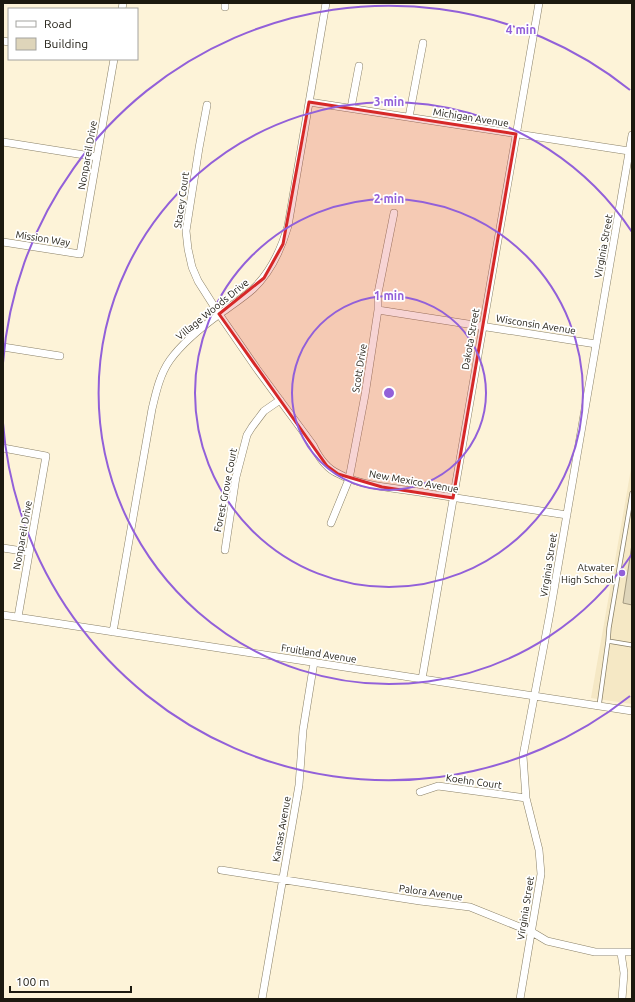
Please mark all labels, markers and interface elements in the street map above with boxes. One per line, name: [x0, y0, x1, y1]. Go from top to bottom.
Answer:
legend: [8, 8, 138, 60]
text: Road: [44, 17, 72, 30]
text: 4 min: [506, 23, 536, 36]
text: Building: [44, 37, 88, 50]
text: 3 min: [374, 95, 404, 108]
street label: Michigan Avenue: [432, 106, 510, 129]
street label: Nonpareil Drive: [76, 120, 99, 191]
street label: Stacey Court: [172, 171, 191, 229]
text: 2 min: [374, 192, 404, 205]
street label: Virginia Street: [592, 213, 615, 279]
street label: Mission Way: [15, 229, 71, 248]
street label: Village Woods Drive: [174, 277, 251, 342]
text: 1 min: [374, 289, 404, 302]
street label: Dakota Street: [460, 307, 481, 371]
street label: Wisconsin Avenue: [495, 313, 577, 336]
street label: Scott Drive: [350, 343, 369, 393]
centre of rings: [382, 386, 396, 400]
street label: Forest Grove Court: [212, 447, 239, 533]
street label: New Mexico Avenue: [368, 468, 460, 495]
street label: Nonpareil Drive: [11, 500, 34, 571]
street label: Virginia Street: [538, 532, 559, 598]
place label: Atwater High School: [561, 562, 614, 585]
marker: Atwater High School: [617, 568, 627, 578]
street label: Fruitland Avenue: [280, 642, 357, 665]
street label: Koehn Court: [445, 772, 503, 791]
street label: Kansas Avenue: [270, 795, 293, 863]
street label: Virginia Street: [515, 875, 536, 941]
street label: Palora Avenue: [398, 883, 464, 902]
scale bar: [10, 968, 131, 994]
text: 100 m: [16, 975, 49, 988]

